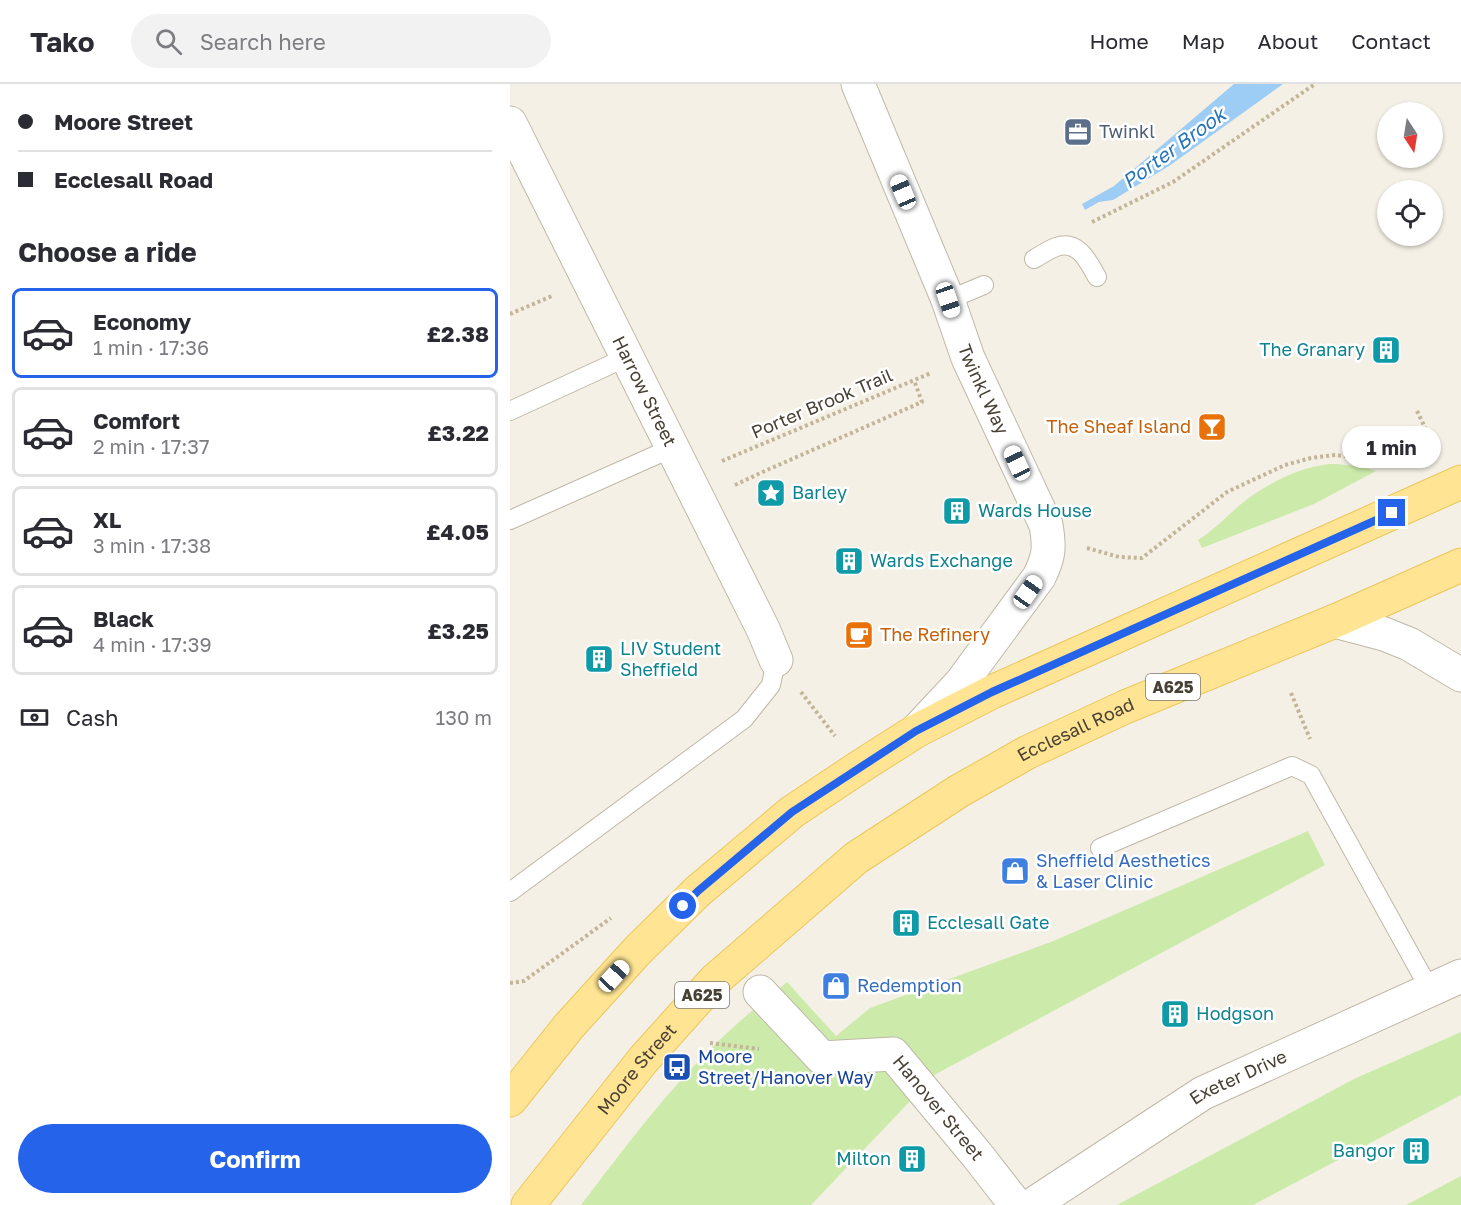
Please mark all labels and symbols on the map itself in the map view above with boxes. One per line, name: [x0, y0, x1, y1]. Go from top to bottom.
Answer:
water label: Porter Brook: [1117, 100, 1232, 193]
north arrow: [1377, 102, 1443, 168]
office icon: Twinkl: [1062, 116, 1094, 148]
place label: Twinkl: [1099, 120, 1155, 142]
car: [888, 172, 918, 212]
car: [934, 280, 962, 320]
street label: Harrow Street: [608, 332, 682, 450]
building icon: The Granary: [1370, 334, 1402, 366]
place label: The Granary: [1259, 338, 1365, 360]
street label: Twinkl Way: [954, 341, 1014, 438]
street label: Porter Brook Trail: [748, 363, 896, 443]
bar icon: The Sheaf Island: [1196, 411, 1228, 443]
place label: The Sheaf Island: [1046, 415, 1191, 437]
callout: 1 min: [1342, 426, 1442, 468]
car: [1001, 443, 1033, 483]
place icon: Barley: [755, 477, 787, 509]
place label: Barley: [792, 481, 847, 503]
building icon: Wards House: [941, 495, 973, 527]
place label: Wards House: [978, 499, 1092, 521]
route end: [1378, 499, 1405, 526]
building icon: Wards Exchange: [833, 545, 865, 577]
place label: Wards Exchange: [870, 549, 1013, 571]
car: [1010, 572, 1046, 612]
cafe icon: The Refinery: [843, 619, 875, 651]
place label: The Refinery: [880, 623, 990, 645]
place label: LIV Student Sheffield: [620, 637, 721, 680]
building icon: LIV Student Sheffield: [583, 643, 615, 675]
road number: A625: [1146, 674, 1200, 700]
street label: Ecclesall Road: [1013, 692, 1137, 766]
place label: Sheffield Aesthetics & Laser Clinic: [1036, 849, 1211, 892]
shop icon: Sheffield Aesthetics & Laser Clinic: [999, 855, 1031, 887]
route start: [669, 892, 696, 919]
building icon: Ecclesall Gate: [890, 907, 922, 939]
place label: Ecclesall Gate: [927, 911, 1050, 933]
car: [595, 957, 633, 995]
shop icon: Redemption: [820, 970, 852, 1002]
place label: Redemption: [857, 974, 962, 996]
road number: A625: [675, 982, 729, 1008]
building icon: Hodgson: [1159, 998, 1191, 1030]
place label: Hodgson: [1196, 1002, 1274, 1024]
street label: Moore Street: [592, 1018, 681, 1119]
street label: Exeter Drive: [1185, 1044, 1290, 1109]
place label: Moore Street/Hanover Way: [698, 1045, 873, 1088]
street label: Hanover Street: [889, 1050, 989, 1164]
bus stop icon: Moore Street/Hanover Way: [661, 1051, 693, 1083]
building icon: Bangor: [1400, 1135, 1432, 1167]
place label: Bangor: [1333, 1139, 1395, 1161]
building icon: Milton: [896, 1143, 928, 1175]
place label: Milton: [836, 1147, 891, 1169]

